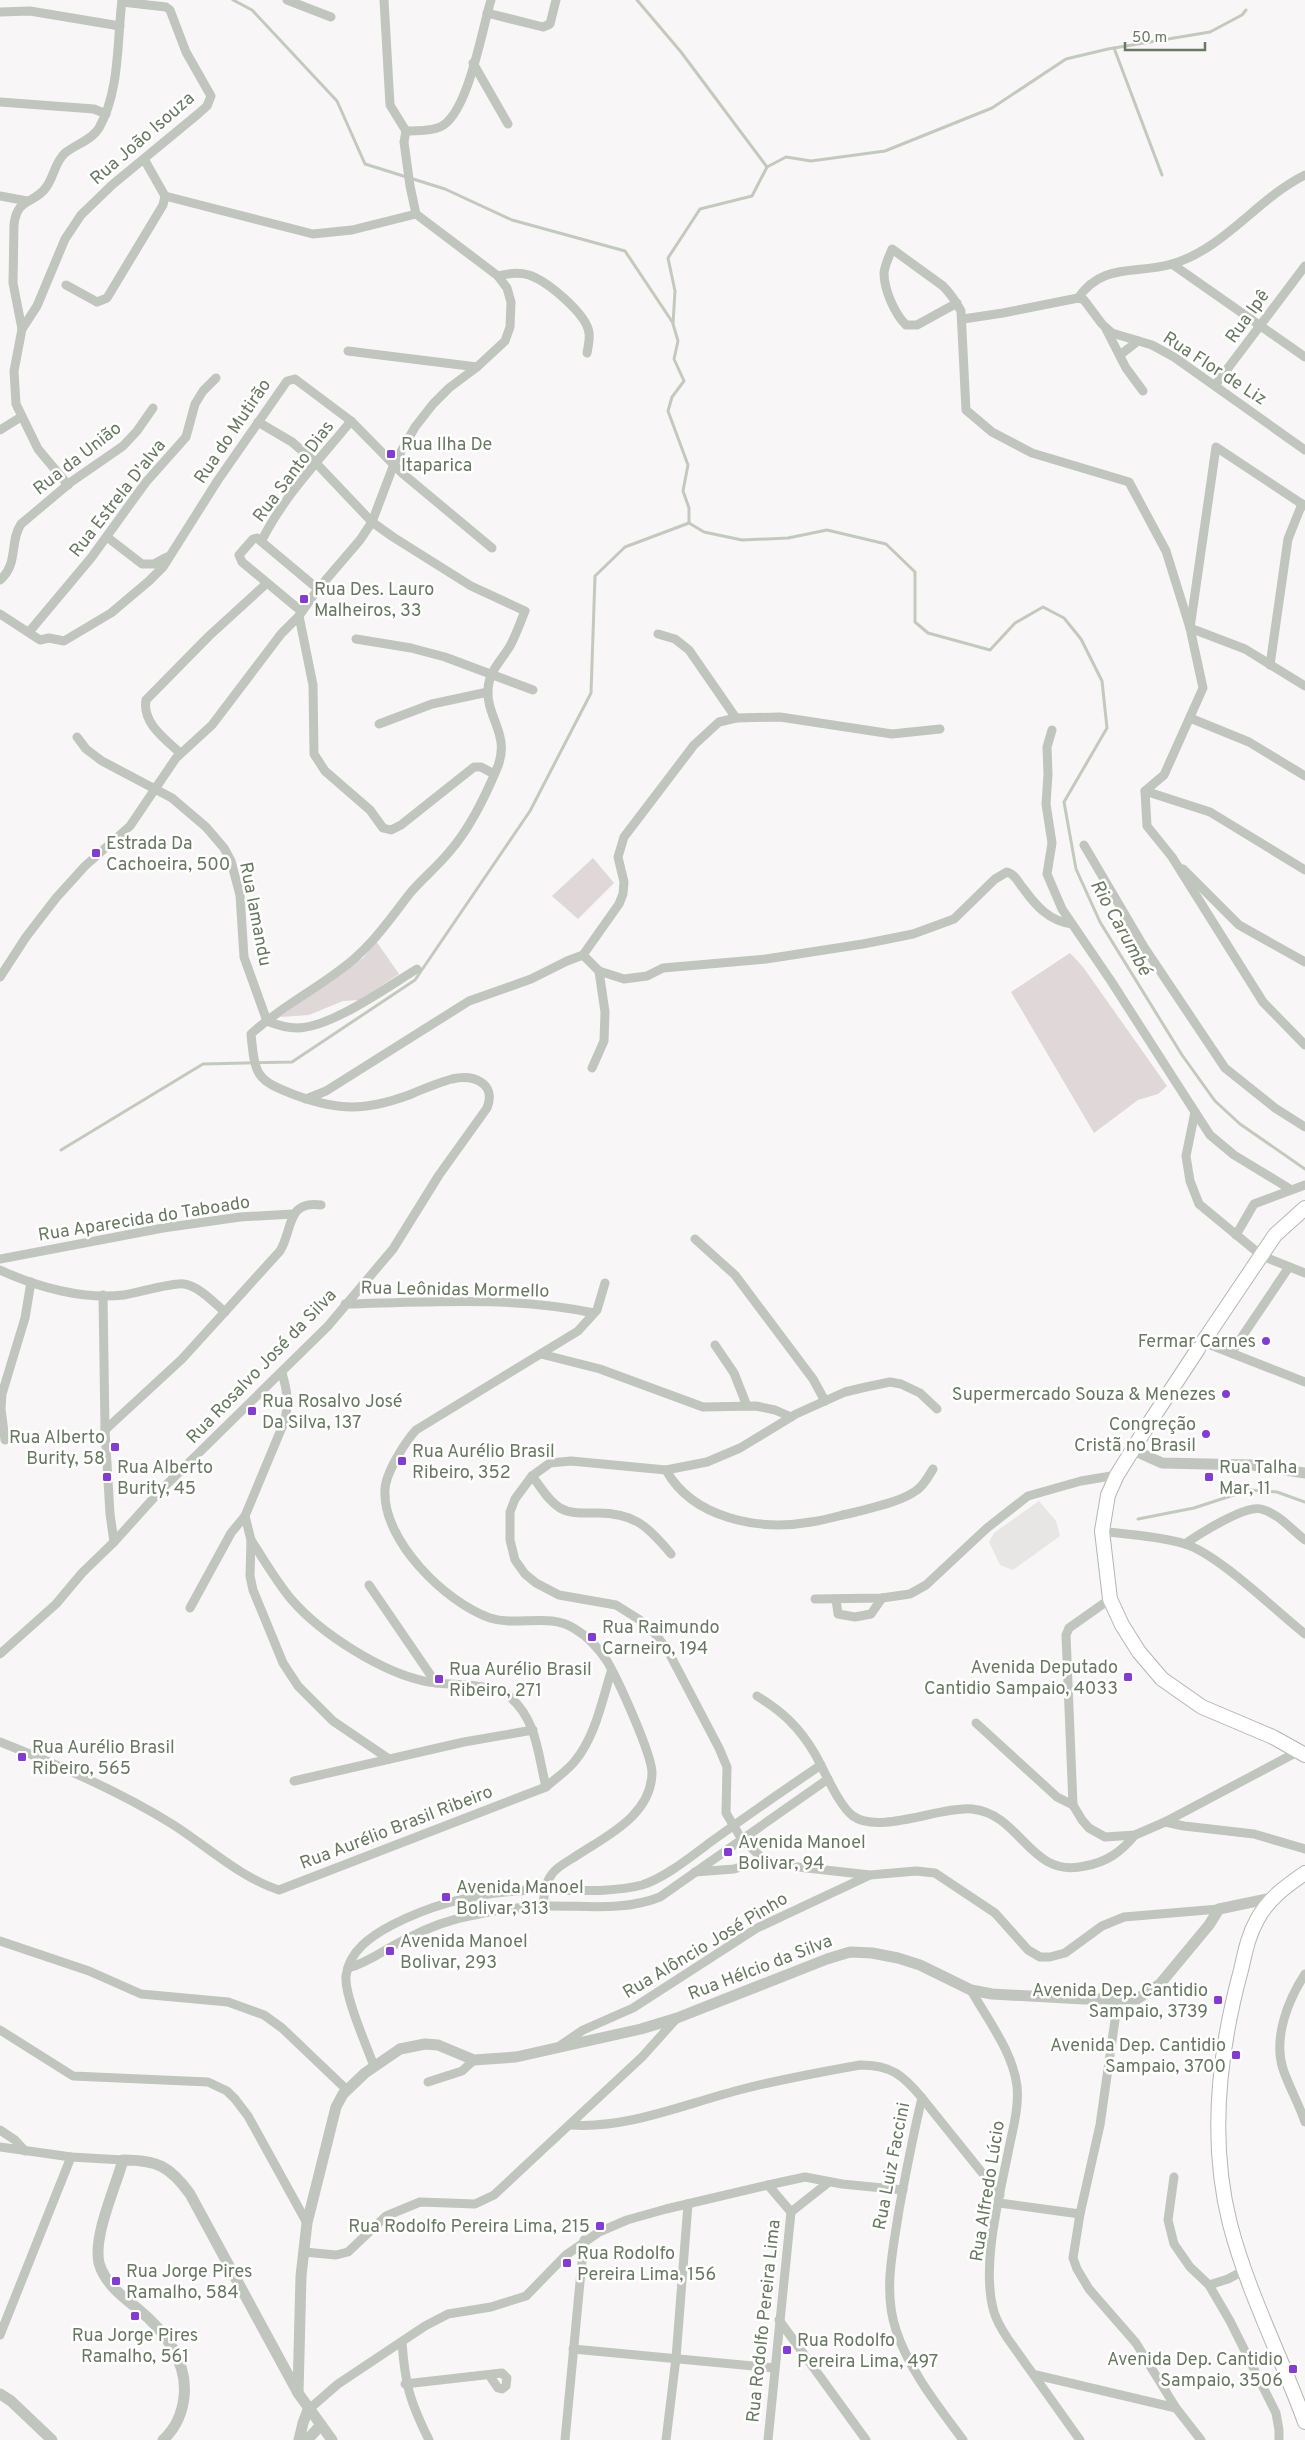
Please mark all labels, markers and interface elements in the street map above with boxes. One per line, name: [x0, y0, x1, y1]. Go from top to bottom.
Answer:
scale bar: [1125, 20, 1205, 52]
text: 50 m: [1132, 29, 1167, 48]
street label: Rua João Isouza: [86, 87, 200, 191]
street label: Rua Ipê: [1221, 285, 1275, 348]
street label: Rua Flor de Liz: [1158, 327, 1271, 411]
street label: Rua do Mutirão: [190, 375, 277, 489]
street label: Rua Santo Dias: [248, 416, 340, 527]
street label: Rua da União: [29, 417, 127, 501]
place label: Rua Ilha De Itaparica: [401, 434, 492, 478]
street label: Rua Estrela D'alva: [65, 435, 171, 563]
marker: Rua Ilha De Itaparica: [385, 448, 397, 460]
place label: Rua Des. Lauro Malheiros, 33: [314, 579, 434, 623]
marker: Rua Des. Lauro Malheiros, 33: [298, 593, 310, 605]
place label: Estrada Da Cachoeira, 500: [106, 833, 230, 877]
marker: Estrada Da Cachoeira, 500: [90, 847, 102, 859]
street label: Rua Iamandu: [233, 860, 276, 968]
water label: Rio Carumbé: [1084, 876, 1158, 982]
street label: Rua Aparecida do Taboado: [37, 1191, 252, 1248]
street label: Rua Leônidas Mormello: [360, 1277, 550, 1304]
street label: Rua Rosalvo José da Silva: [182, 1285, 342, 1449]
place label: Fermar Carnes: [1138, 1331, 1256, 1354]
marker: Fermar Carnes: [1260, 1335, 1272, 1347]
place label: Supermercado Souza & Menezes: [952, 1384, 1216, 1407]
marker: Supermercado Souza & Menezes: [1220, 1388, 1232, 1400]
place label: Rua Rosalvo José Da Silva, 137: [262, 1391, 403, 1435]
marker: Rua Rosalvo José Da Silva, 137: [246, 1405, 258, 1417]
place label: Congreção Cristã no Brasil: [1074, 1414, 1196, 1458]
place label: Rua Alberto Burity, 58: [9, 1427, 105, 1471]
marker: Congreção Cristã no Brasil: [1200, 1428, 1212, 1440]
marker: Rua Alberto Burity, 58: [109, 1441, 121, 1453]
place label: Rua Aurélio Brasil Ribeiro, 352: [412, 1441, 555, 1485]
marker: Rua Aurélio Brasil Ribeiro, 352: [396, 1455, 408, 1467]
place label: Rua Alberto Burity, 45: [117, 1457, 213, 1501]
place label: Rua Talha Mar, 11: [1219, 1457, 1297, 1501]
marker: Rua Alberto Burity, 45: [101, 1471, 113, 1483]
marker: Rua Talha Mar, 11: [1203, 1471, 1215, 1483]
place label: Rua Raimundo Carneiro, 194: [602, 1617, 720, 1661]
marker: Rua Raimundo Carneiro, 194: [586, 1631, 598, 1643]
place label: Avenida Deputado Cantidio Sampaio, 4033: [924, 1657, 1118, 1701]
place label: Rua Aurélio Brasil Ribeiro, 271: [449, 1659, 592, 1703]
marker: Avenida Deputado Cantidio Sampaio, 4033: [1122, 1671, 1134, 1683]
marker: Rua Aurélio Brasil Ribeiro, 271: [433, 1673, 445, 1685]
place label: Rua Aurélio Brasil Ribeiro, 565: [32, 1737, 175, 1781]
marker: Rua Aurélio Brasil Ribeiro, 565: [16, 1751, 28, 1763]
street label: Rua Aurélio Brasil Ribeiro: [297, 1781, 496, 1876]
place label: Avenida Manoel Bolivar, 94: [738, 1832, 866, 1876]
marker: Avenida Manoel Bolivar, 94: [722, 1846, 734, 1858]
place label: Avenida Manoel Bolivar, 313: [456, 1877, 584, 1921]
street label: Rua Alôncio José Pinho: [619, 1888, 793, 2005]
marker: Avenida Manoel Bolivar, 313: [440, 1891, 452, 1903]
street label: Rua Hélcio da Silva: [685, 1930, 836, 2007]
place label: Avenida Manoel Bolivar, 293: [400, 1931, 528, 1975]
marker: Avenida Manoel Bolivar, 293: [384, 1945, 396, 1957]
place label: Avenida Dep. Cantidio Sampaio, 3739: [1032, 1980, 1208, 2024]
marker: Avenida Dep. Cantidio Sampaio, 3739: [1212, 1994, 1224, 2006]
place label: Avenida Dep. Cantidio Sampaio, 3700: [1050, 2035, 1226, 2079]
marker: Avenida Dep. Cantidio Sampaio, 3700: [1230, 2049, 1242, 2061]
street label: Rua Luiz Faccini: [869, 2100, 916, 2232]
street label: Rua Alfredo Lúcio: [966, 2119, 1011, 2263]
place label: Rua Rodolfo Pereira Lima, 215: [348, 2216, 590, 2239]
street label: Rua Rodolfo Pereira Lima: [742, 2218, 787, 2424]
marker: Rua Rodolfo Pereira Lima, 215: [594, 2220, 606, 2232]
place label: Rua Rodolfo Pereira Lima, 156: [577, 2243, 716, 2287]
marker: Rua Rodolfo Pereira Lima, 156: [561, 2257, 573, 2269]
place label: Rua Jorge Pires Ramalho, 584: [126, 2261, 252, 2305]
marker: Rua Jorge Pires Ramalho, 584: [110, 2275, 122, 2287]
marker: Rua Jorge Pires Ramalho, 561: [129, 2310, 141, 2322]
place label: Rua Jorge Pires Ramalho, 561: [72, 2325, 198, 2369]
place label: Rua Rodolfo Pereira Lima, 497: [797, 2330, 938, 2374]
marker: Rua Rodolfo Pereira Lima, 497: [781, 2344, 793, 2356]
place label: Avenida Dep. Cantidio Sampaio, 3506: [1107, 2349, 1283, 2393]
marker: Avenida Dep. Cantidio Sampaio, 3506: [1287, 2363, 1299, 2375]

